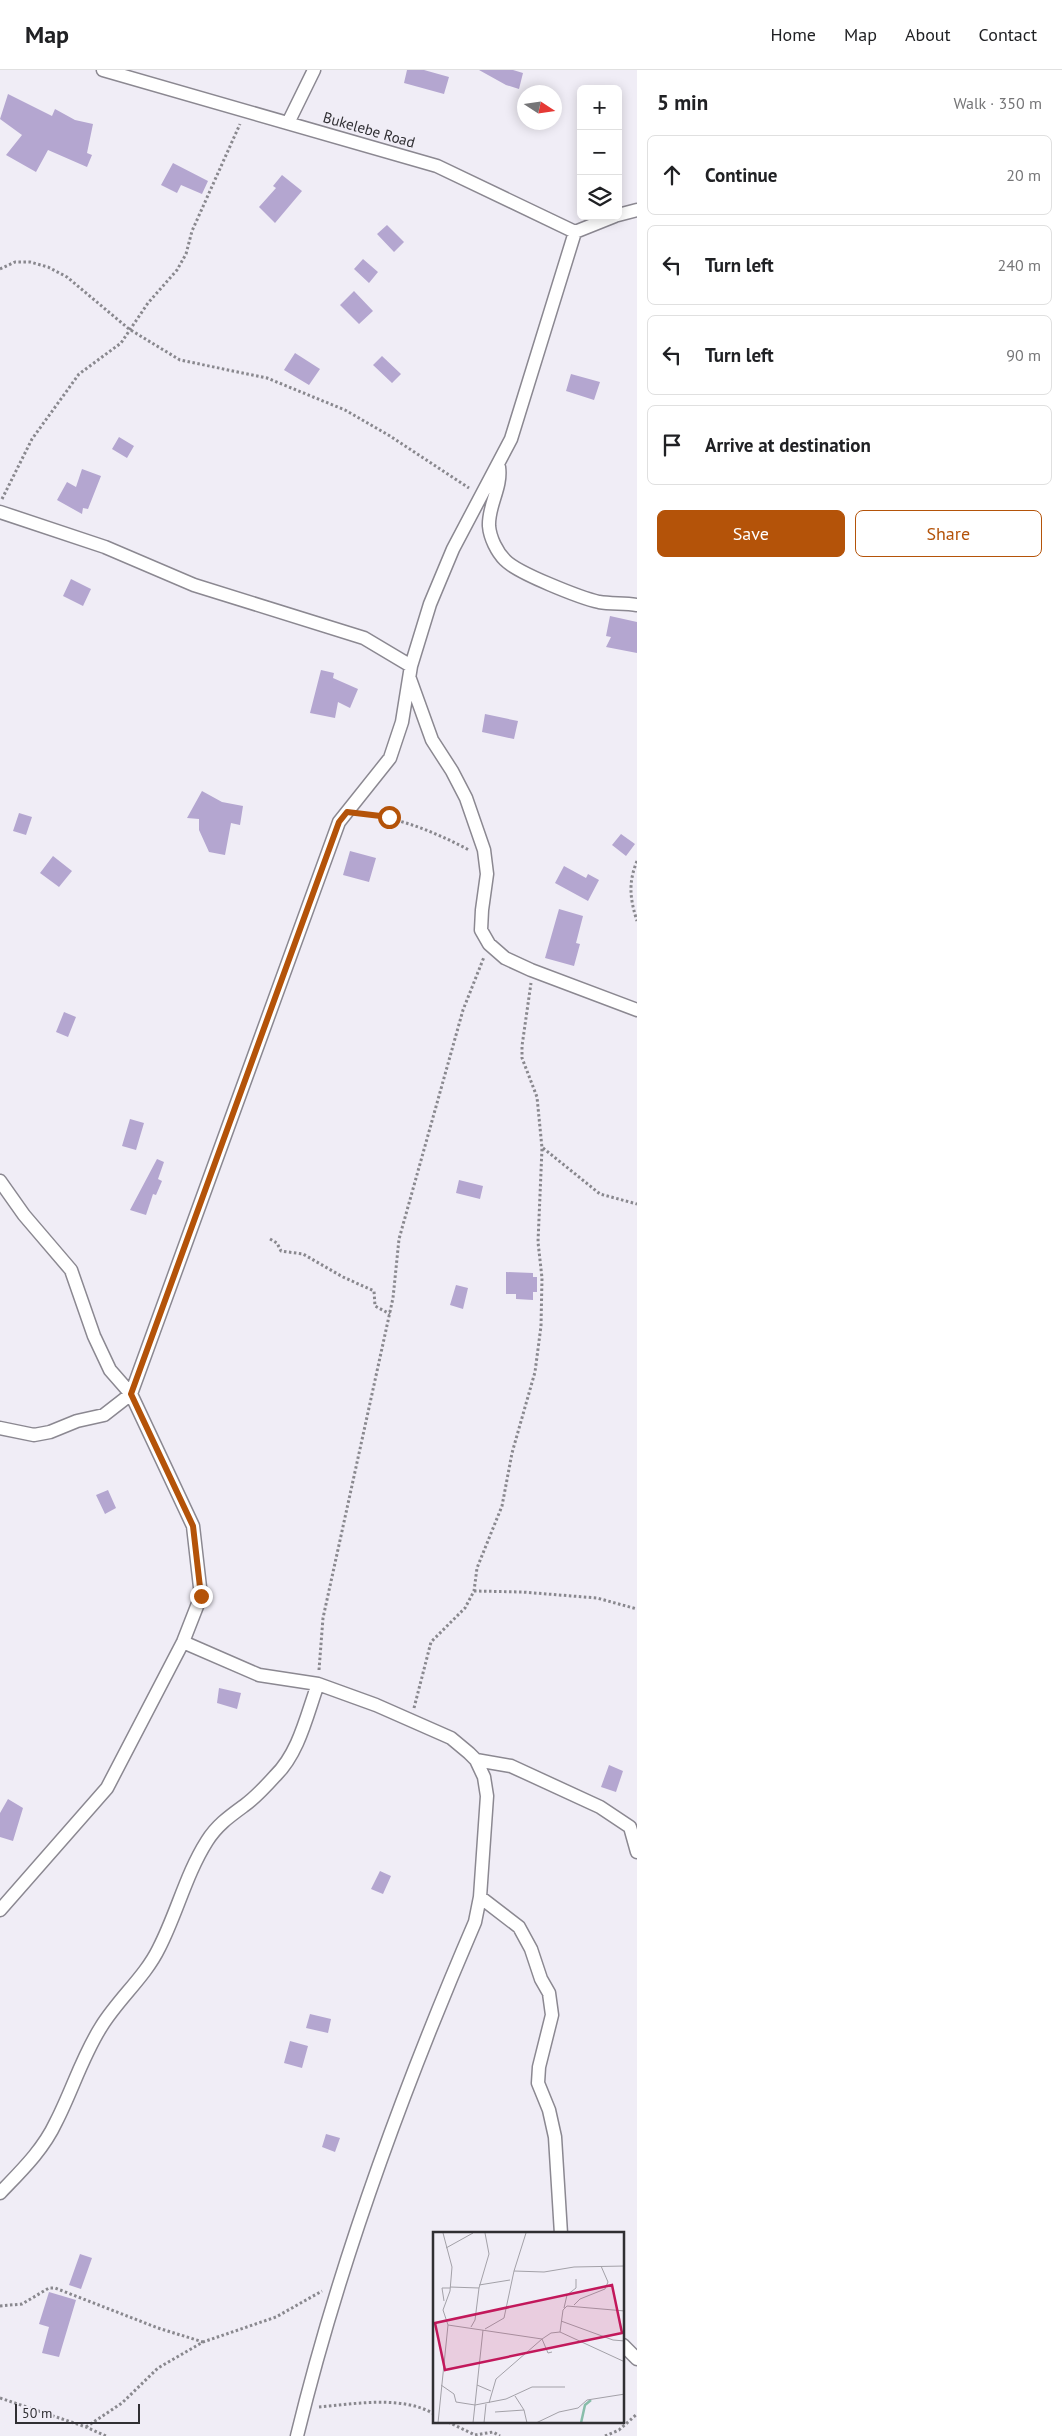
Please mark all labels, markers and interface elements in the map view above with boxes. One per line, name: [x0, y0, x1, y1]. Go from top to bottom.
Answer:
text: Map: [25, 19, 69, 50]
text: Home: [770, 23, 816, 46]
text: Map: [844, 23, 877, 46]
text: About: [905, 23, 951, 46]
text: Contact: [979, 23, 1037, 46]
north arrow: [517, 85, 562, 130]
map controls: [577, 85, 622, 220]
button: +: [577, 85, 622, 130]
text: 5 min: [657, 89, 708, 116]
text: Walk · 350 m: [953, 93, 1042, 113]
street label: Bukelebe Road: [321, 107, 417, 152]
button: −: [577, 130, 622, 175]
icon: ahead: [658, 161, 686, 189]
text: Continue: [705, 163, 777, 187]
text: 20 m: [1006, 165, 1041, 185]
button: layers: [577, 175, 622, 220]
icon: left: [658, 251, 686, 279]
text: Turn left: [705, 253, 774, 277]
text: 240 m: [998, 255, 1041, 275]
icon: left: [658, 341, 686, 369]
text: Turn left: [705, 343, 774, 367]
text: 90 m: [1006, 345, 1041, 365]
icon: arrive: [658, 431, 686, 459]
text: Arrive at destination: [705, 433, 871, 457]
button: Save: [657, 510, 845, 557]
button: Share: [855, 510, 1042, 557]
route start: [378, 806, 401, 829]
route end: [190, 1585, 213, 1608]
inset map: [433, 2232, 624, 2424]
scale bar: [15, 2401, 140, 2424]
text: 50 m: [22, 2404, 52, 2422]

